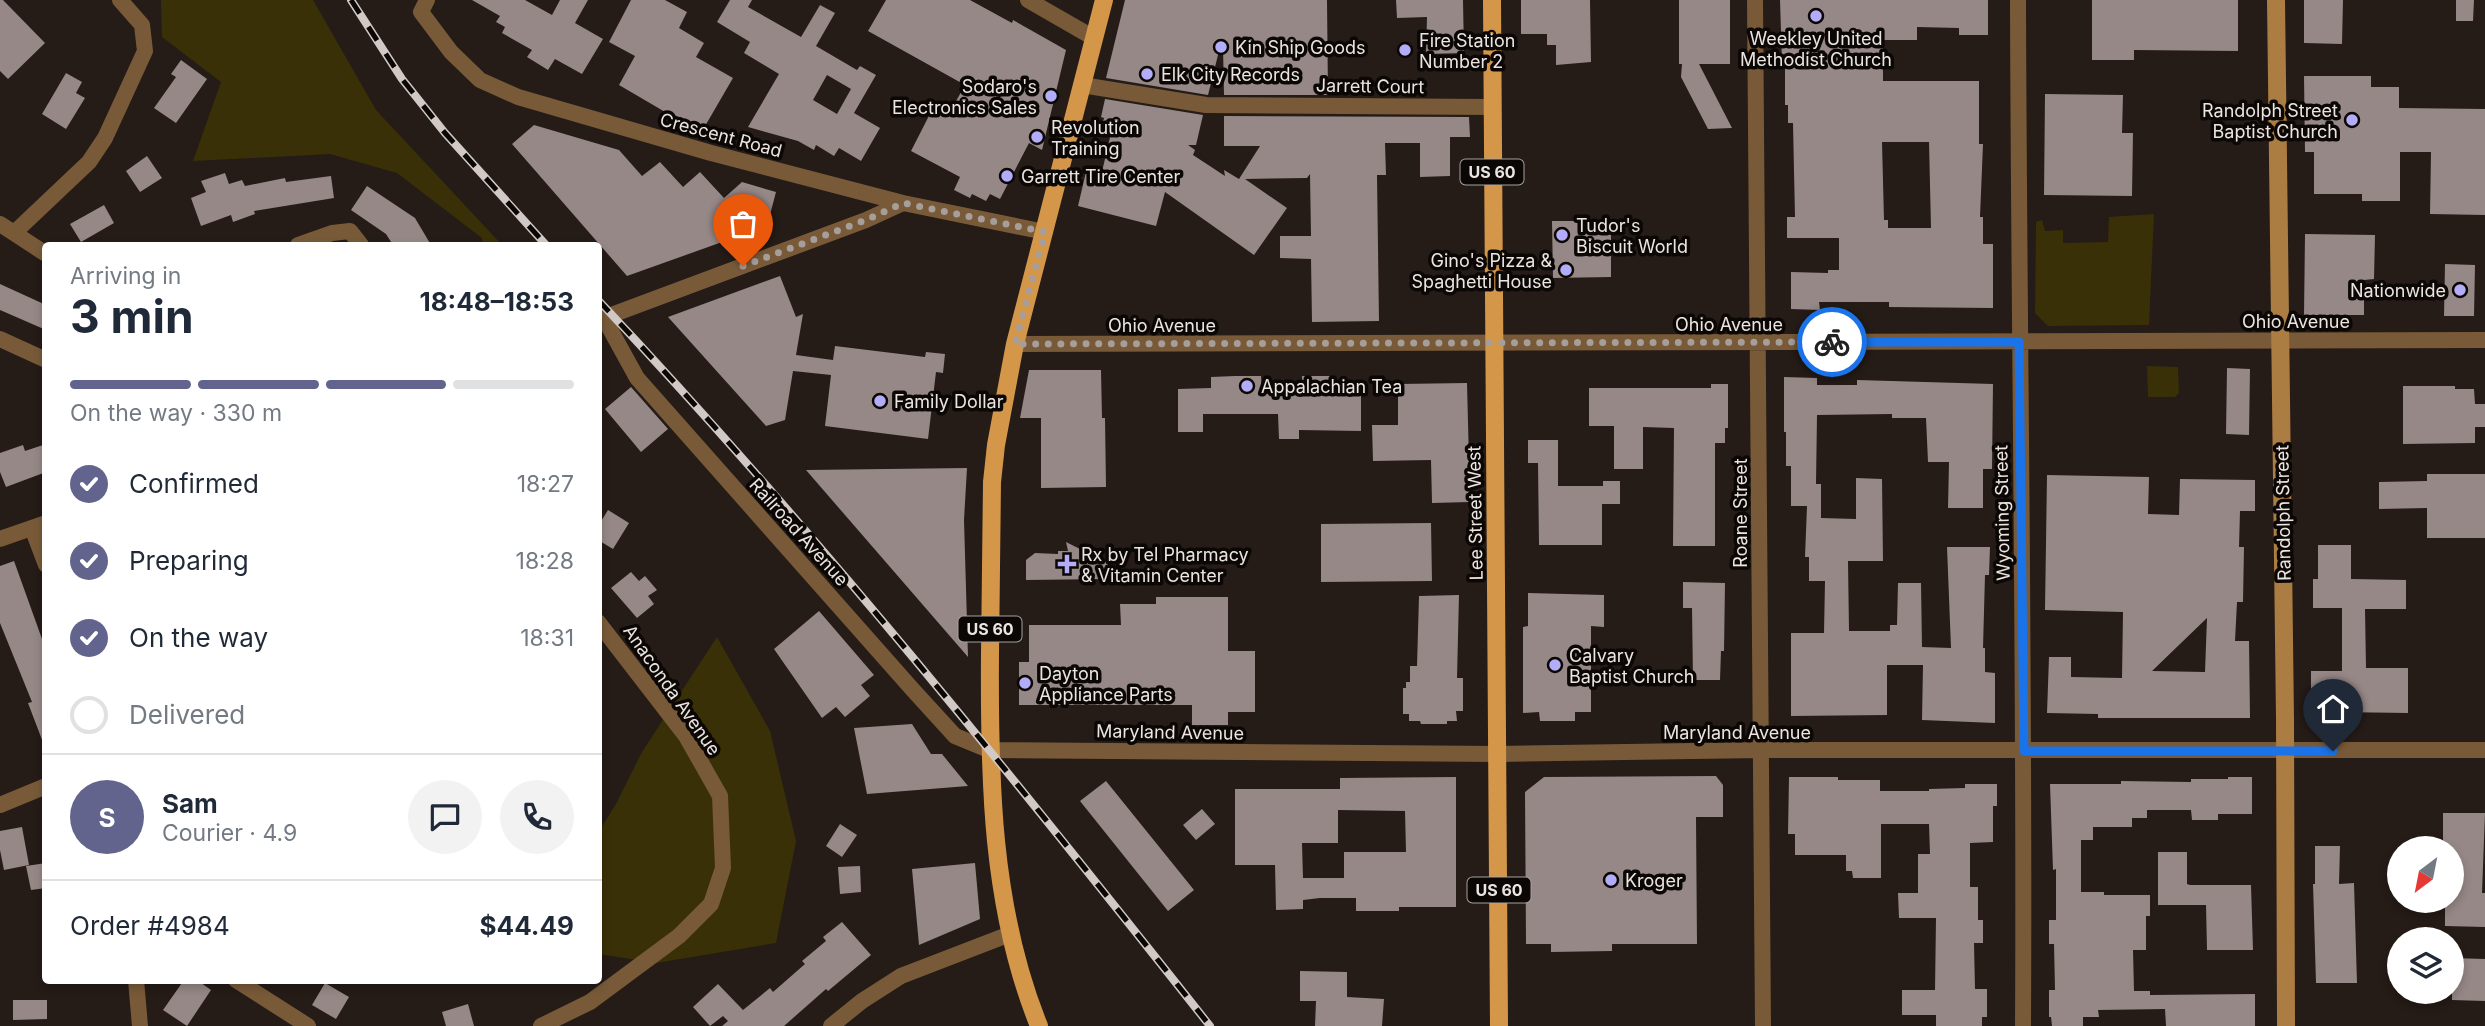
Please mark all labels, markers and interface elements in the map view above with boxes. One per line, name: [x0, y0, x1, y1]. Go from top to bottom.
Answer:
marker: Weekley United Methodist Church: [1808, 8, 1824, 24]
place label: Weekley United Methodist Church: [1740, 28, 1892, 70]
place label: Fire Station Number 2: [1419, 30, 1515, 72]
place label: Kin Ship Goods: [1235, 37, 1366, 58]
marker: Kin Ship Goods: [1213, 39, 1229, 55]
marker: Fire Station Number 2: [1397, 42, 1413, 58]
place label: Elk City Records: [1161, 64, 1300, 85]
marker: Elk City Records: [1139, 66, 1155, 82]
street label: Jarrett Court: [1316, 75, 1424, 97]
place label: Sodaro's Electronics Sales: [892, 76, 1037, 118]
marker: Sodaro's Electronics Sales: [1043, 88, 1059, 104]
place label: Randolph Street Baptist Church: [2202, 100, 2338, 142]
street label: Crescent Road: [658, 109, 784, 161]
marker: Randolph Street Baptist Church: [2344, 112, 2360, 128]
place label: Revolution Training: [1051, 117, 1140, 159]
marker: Revolution Training: [1029, 129, 1045, 145]
road number: US 60: [1460, 160, 1524, 184]
place label: Garrett Tire Center: [1021, 166, 1180, 187]
marker: Garrett Tire Center: [999, 168, 1015, 184]
pin: [713, 194, 773, 266]
icon: bag: [724, 205, 762, 243]
place label: Tudor's Biscuit World: [1576, 215, 1688, 257]
marker: Tudor's Biscuit World: [1554, 227, 1570, 243]
place label: Gino's Pizza & Spaghetti House: [1411, 250, 1552, 292]
text: Arriving in: [70, 262, 181, 290]
marker: Gino's Pizza & Spaghetti House: [1558, 262, 1574, 278]
place label: Nationwide: [2350, 280, 2446, 301]
marker: Nationwide: [2452, 282, 2468, 298]
text: 18:48–18:53: [419, 286, 574, 317]
text: 3 min: [70, 288, 194, 344]
courier: [1797, 307, 1867, 377]
street label: Ohio Avenue: [2242, 311, 2350, 332]
street label: Ohio Avenue: [1675, 314, 1783, 335]
street label: Ohio Avenue: [1108, 315, 1216, 336]
icon: bike: [1813, 323, 1851, 361]
place label: Appalachian Tea: [1261, 376, 1402, 397]
marker: Appalachian Tea: [1239, 378, 1255, 394]
place label: Family Dollar: [894, 391, 1004, 412]
marker: Family Dollar: [872, 393, 888, 409]
text: On the way · 330 m: [70, 399, 282, 427]
street label: Lee Street West: [1463, 445, 1487, 581]
street label: Wyoming Street: [1990, 445, 2014, 581]
street label: Randolph Street: [2271, 445, 2295, 581]
street label: Roane Street: [1730, 458, 1751, 568]
icon: check: [70, 465, 108, 503]
text: Confirmed: [129, 468, 259, 499]
text: 18:27: [517, 470, 574, 498]
street label: Railroad Avenue: [745, 474, 853, 590]
icon: check: [70, 542, 108, 580]
place label: Rx by Tel Pharmacy & Vitamin Center: [1081, 544, 1249, 586]
text: Preparing: [129, 545, 249, 576]
text: 18:28: [516, 547, 574, 575]
marker: Rx by Tel Pharmacy & Vitamin Center: [1059, 556, 1075, 572]
road number: US 60: [958, 616, 1021, 642]
icon: check: [70, 619, 108, 657]
street label: Anaconda Avenue: [619, 621, 725, 759]
text: On the way: [129, 622, 268, 653]
text: 18:31: [520, 624, 574, 652]
place label: Calvary Baptist Church: [1569, 645, 1694, 687]
marker: Calvary Baptist Church: [1547, 657, 1563, 673]
place label: Dayton Appliance Parts: [1039, 663, 1173, 705]
marker: Dayton Appliance Parts: [1017, 675, 1033, 691]
pin: [2303, 679, 2363, 751]
icon: home: [2314, 690, 2352, 728]
text: Delivered: [129, 699, 245, 730]
street label: Maryland Avenue: [1096, 720, 1244, 744]
street label: Maryland Avenue: [1663, 722, 1811, 743]
button: chat: [408, 780, 482, 854]
button: phone: [500, 780, 574, 854]
text: Sam: [162, 788, 218, 819]
text: S: [98, 802, 116, 833]
text: Courier · 4.9: [162, 819, 297, 847]
north arrow: [2387, 836, 2464, 914]
map controls: [2387, 836, 2464, 1004]
place label: Kroger: [1625, 870, 1683, 891]
marker: Kroger: [1603, 872, 1619, 888]
road number: US 60: [1468, 877, 1530, 902]
text: Order #4984: [70, 910, 230, 941]
text: $44.49: [480, 910, 574, 941]
button: layers: [2387, 927, 2464, 1004]

